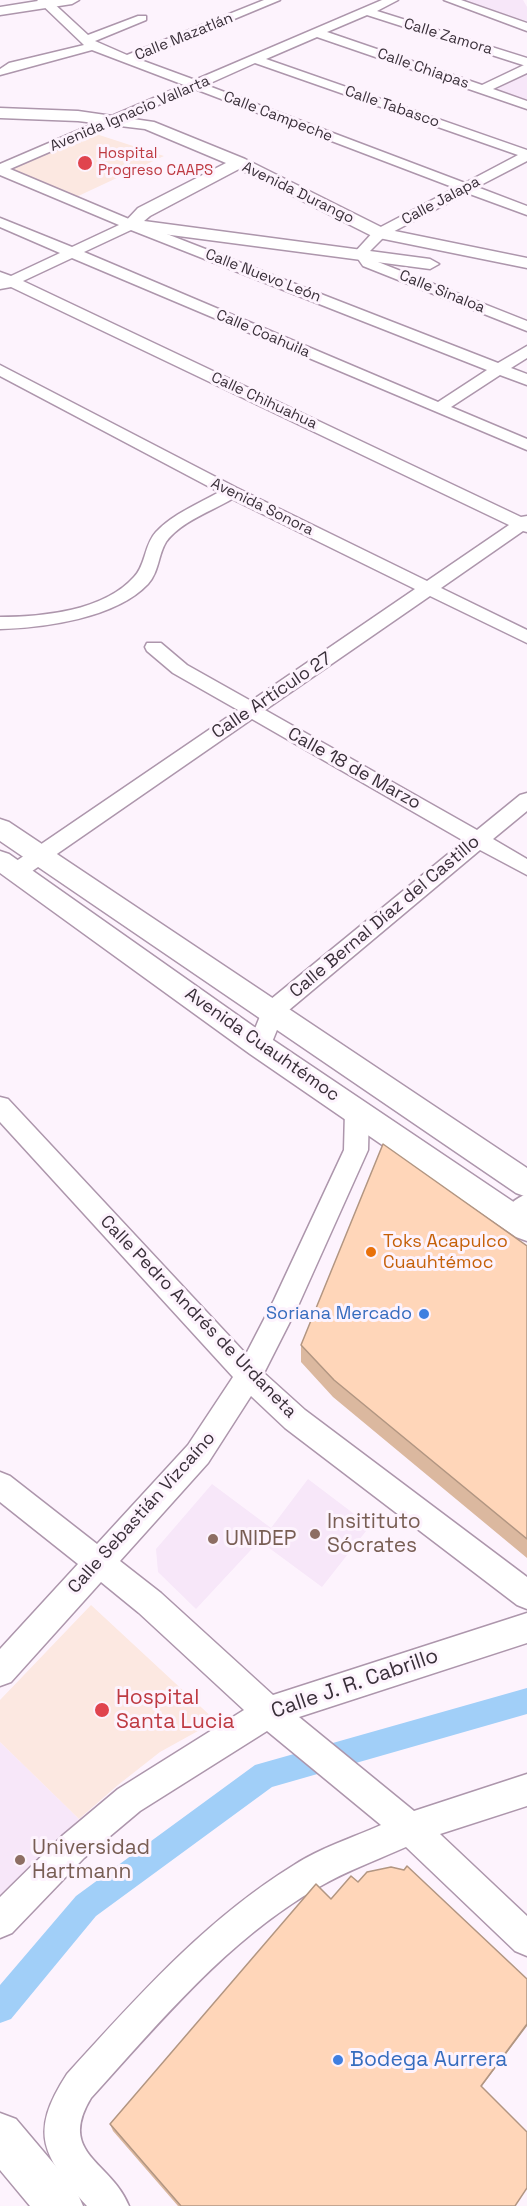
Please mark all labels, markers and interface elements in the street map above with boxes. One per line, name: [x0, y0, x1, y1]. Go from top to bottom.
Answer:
street label: Calle Mazatlán: [132, 9, 236, 65]
street label: Calle Zamora: [401, 15, 495, 59]
street label: Calle Chiapas: [375, 45, 471, 93]
street label: Avenida Ignacio Vallarta: [47, 72, 213, 156]
street label: Calle Tabasco: [342, 82, 442, 132]
street label: Calle Campeche: [221, 88, 335, 146]
place label: Hospital Progreso CAAPS: [98, 145, 213, 180]
marker: Hospital Progreso CAAPS: [76, 154, 94, 172]
street label: Avenida Durango: [239, 158, 357, 228]
street label: Calle Jalapa: [399, 173, 483, 229]
street label: Calle Nuevo León: [203, 246, 323, 306]
street label: Calle Sinaloa: [397, 267, 487, 317]
street label: Calle Coahuila: [213, 306, 313, 362]
street label: Calle Chihuahua: [208, 369, 320, 433]
street label: Avenida Sonora: [208, 474, 316, 540]
street label: Calle Artículo 27: [208, 648, 336, 744]
street label: Calle 18 de Marzo: [284, 723, 424, 815]
street label: Calle Bernal Díaz del Castillo: [286, 831, 484, 1003]
street label: Avenida Cuauhtémoc: [181, 984, 343, 1106]
street label: Calle Pedro Andrés de Urdaneta: [95, 1211, 301, 1423]
place label: Toks Acapulco Cuauhtémoc: [383, 1231, 508, 1274]
marker: Toks Acapulco Cuauhtémoc: [364, 1245, 378, 1259]
place label: Soriana Mercado: [266, 1303, 412, 1325]
marker: Soriana Mercado: [417, 1307, 431, 1321]
street label: Calle Sebastián Vizcaíno: [64, 1428, 220, 1598]
place label: Insitituto Sócrates: [327, 1509, 421, 1559]
place label: UNIDEP: [225, 1526, 296, 1552]
marker: Insitituto Sócrates: [308, 1527, 322, 1541]
marker: UNIDEP: [206, 1532, 220, 1546]
street label: Calle J. R. Cabrillo: [268, 1644, 442, 1724]
place label: Hospital Santa Lucia: [116, 1685, 235, 1735]
marker: Hospital Santa Lucia: [93, 1701, 111, 1719]
place label: Universidad Hartmann: [32, 1835, 150, 1885]
marker: Universidad Hartmann: [13, 1853, 27, 1867]
place label: Bodega Aurrera: [350, 2047, 507, 2073]
marker: Bodega Aurrera: [331, 2053, 345, 2067]

